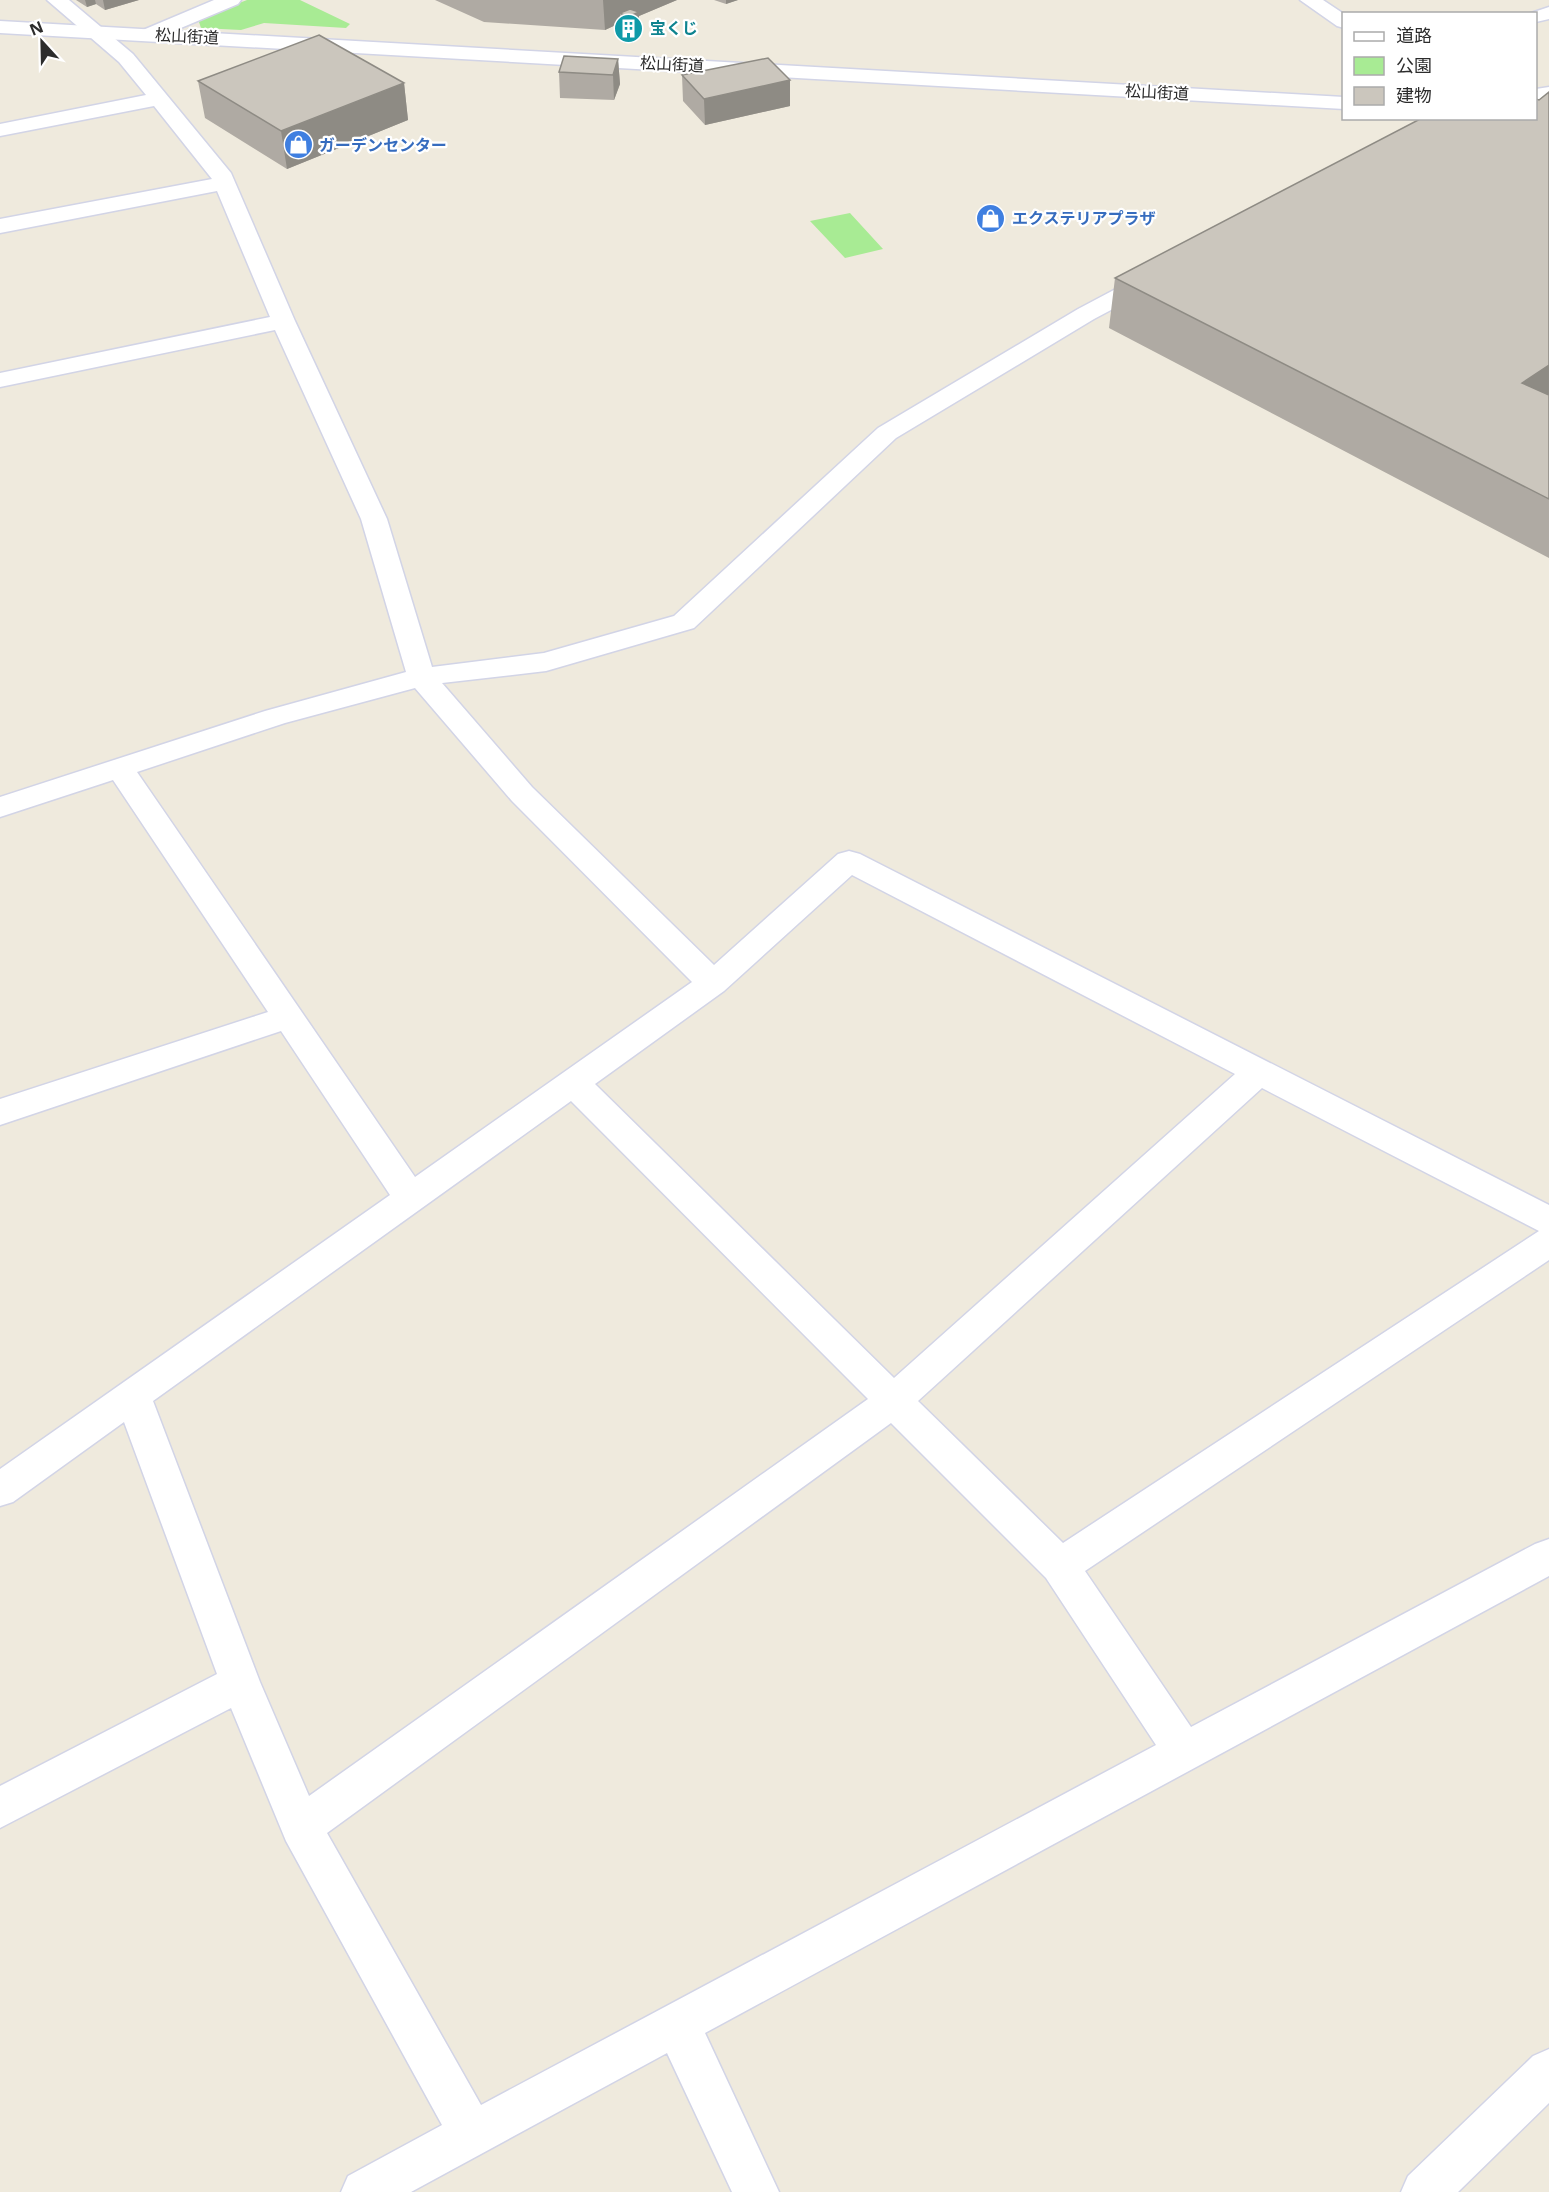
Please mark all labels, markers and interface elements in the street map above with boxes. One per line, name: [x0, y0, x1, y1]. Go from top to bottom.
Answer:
north arrow: [12, 12, 72, 72]
building icon: 宝くじ: [613, 12, 645, 44]
legend: [1342, 12, 1537, 120]
text: N: [26, 15, 47, 41]
place label: 宝くじ: [650, 17, 698, 39]
street label: 松山街道: [154, 23, 220, 49]
text: 道路: [1396, 23, 1432, 47]
street label: 松山街道: [639, 51, 705, 77]
text: 公園: [1396, 53, 1432, 77]
street label: 松山街道: [1124, 79, 1190, 105]
text: 建物: [1396, 83, 1432, 107]
shop icon: ガーデンセンター: [282, 129, 314, 161]
place label: ガーデンセンター: [319, 134, 447, 156]
shop icon: エクステリアプラザ: [975, 202, 1007, 234]
place label: エクステリアプラザ: [1012, 207, 1156, 229]

